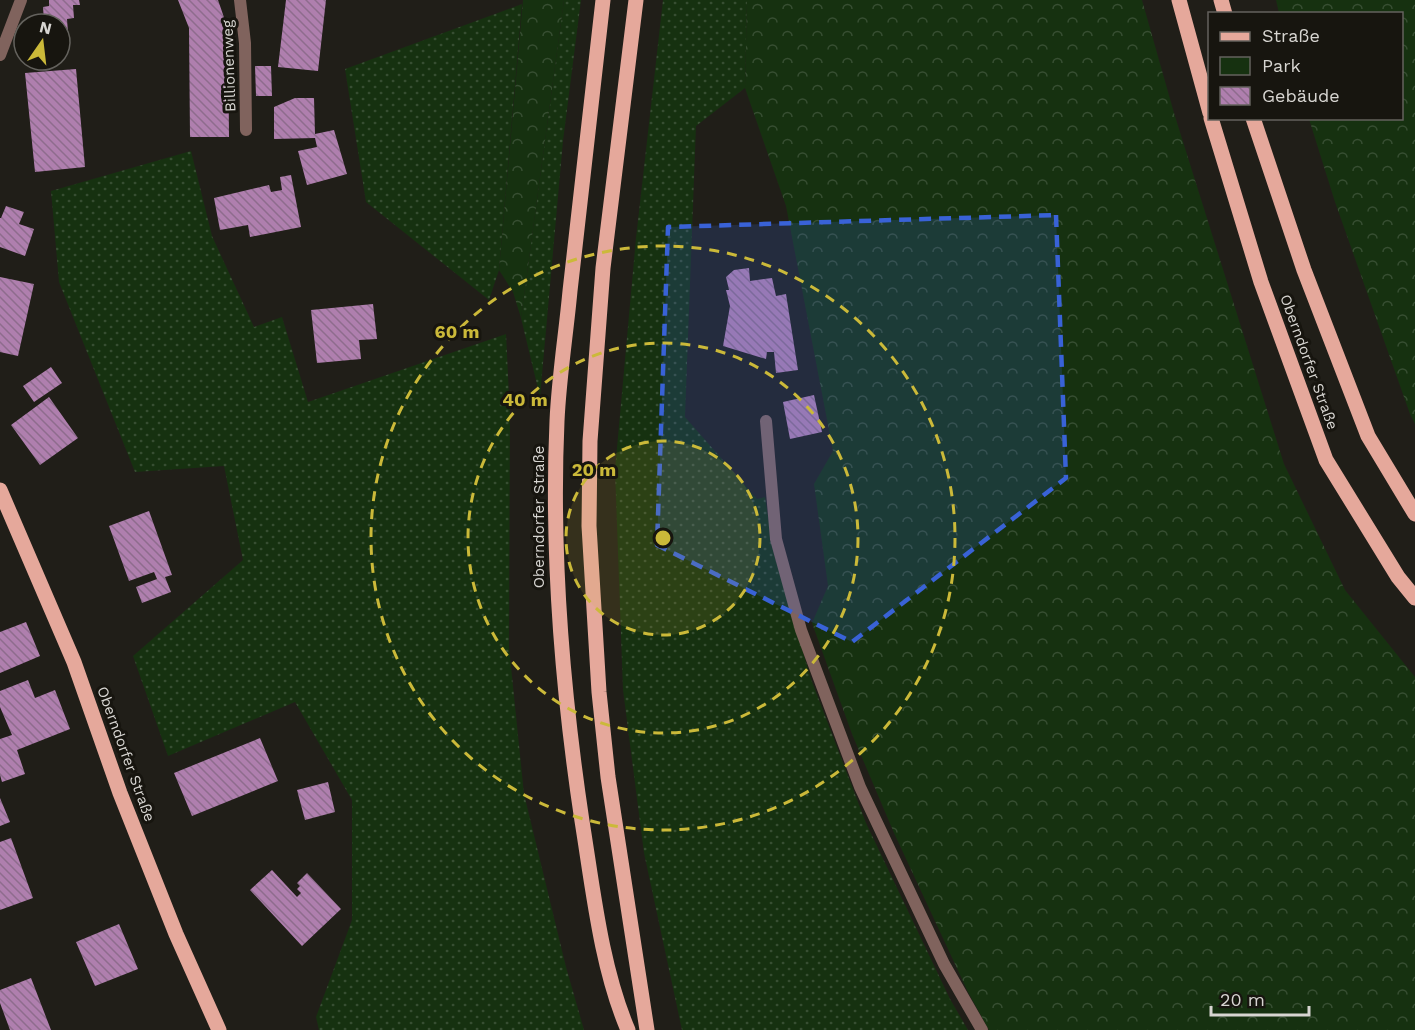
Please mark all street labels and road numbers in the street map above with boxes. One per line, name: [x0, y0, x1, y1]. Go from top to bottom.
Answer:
street label: Billionenweg: [218, 20, 240, 112]
street label: Oberndorfer Straße: [1276, 292, 1342, 432]
street label: Oberndorfer Straße: [530, 446, 548, 588]
street label: Oberndorfer Straße: [93, 684, 159, 824]

